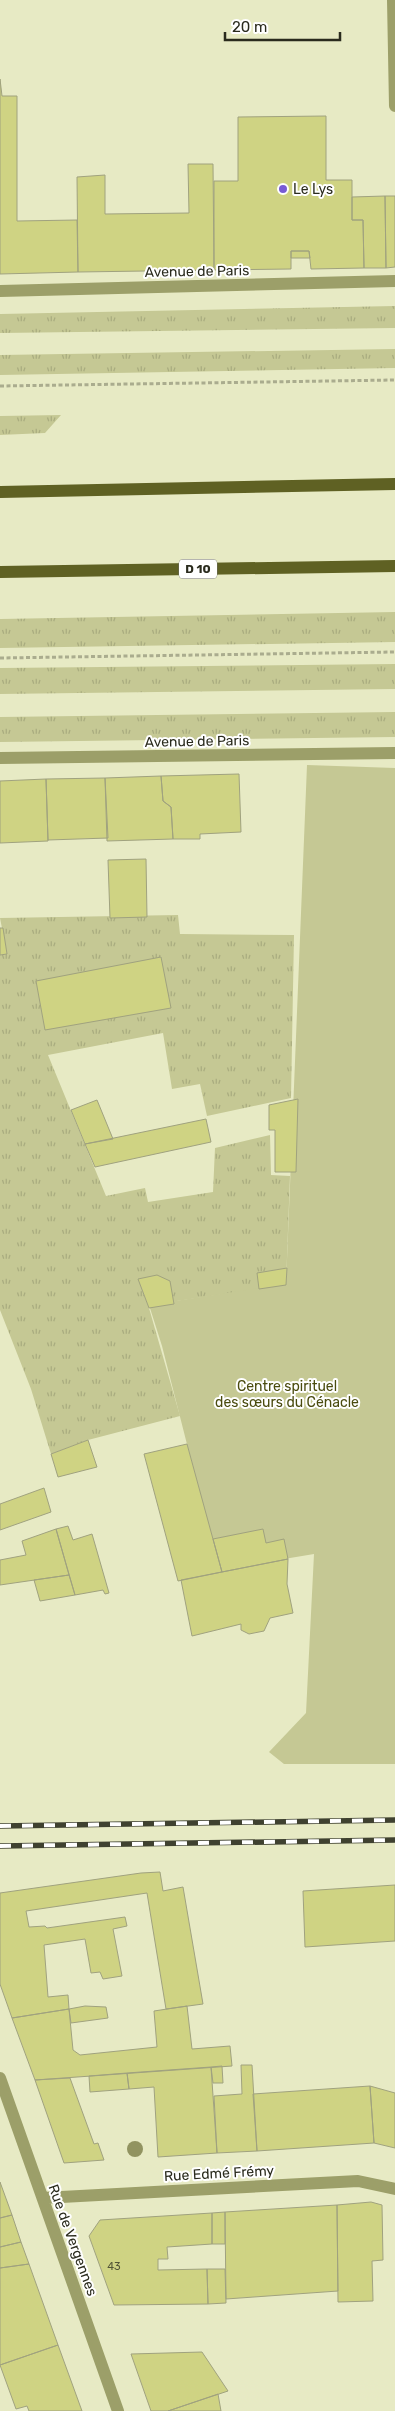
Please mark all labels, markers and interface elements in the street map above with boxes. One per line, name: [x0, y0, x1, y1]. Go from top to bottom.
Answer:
scale bar: [225, 10, 340, 42]
text: 20 m: [232, 18, 267, 36]
place label: Le Lys: [293, 181, 333, 198]
marker: Le Lys: [277, 183, 289, 195]
street label: Avenue de Paris: [145, 262, 249, 281]
road number: D 10: [179, 560, 217, 578]
street label: Avenue de Paris: [145, 732, 249, 751]
park label: Centre spirituel des sœurs du Cénacle: [215, 1378, 359, 1411]
street label: Rue Edmé Frémy: [164, 2162, 275, 2185]
street label: Rue de Vergennes: [44, 2182, 101, 2298]
house number: 43: [107, 2260, 121, 2273]

